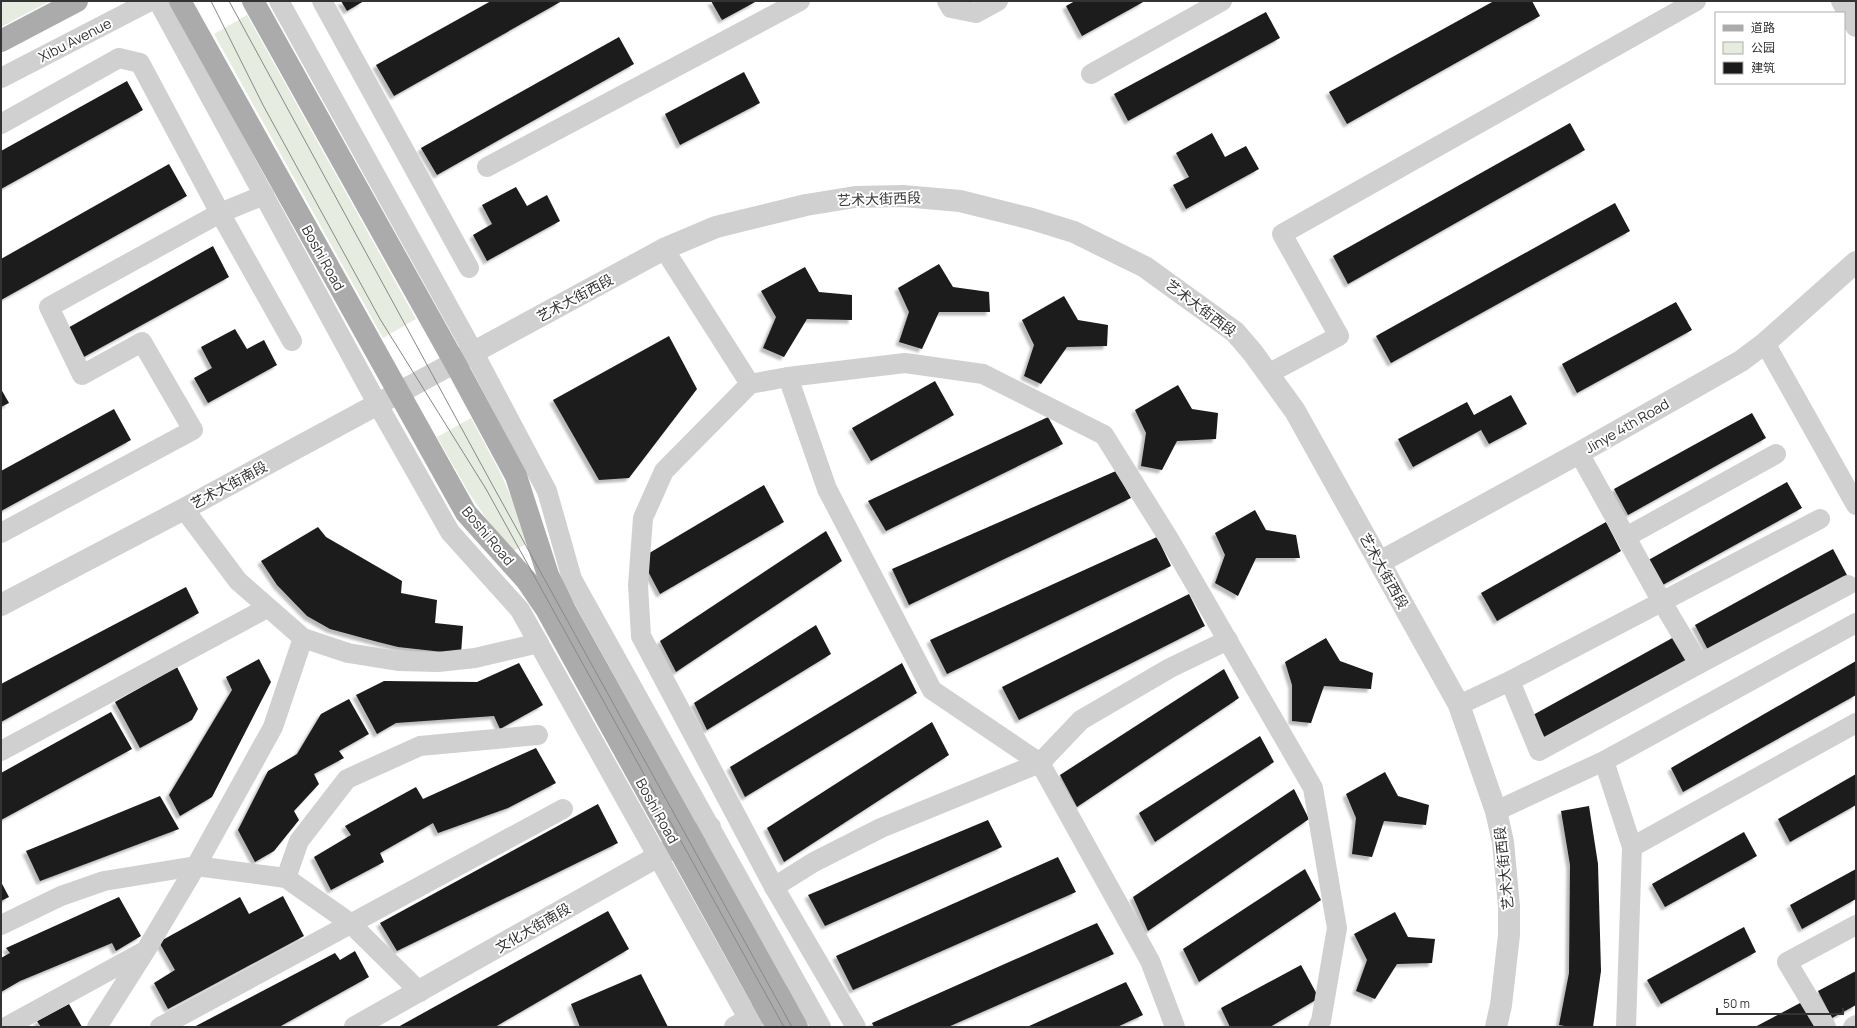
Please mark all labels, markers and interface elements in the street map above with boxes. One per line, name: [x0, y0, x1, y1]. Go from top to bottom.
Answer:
legend: [1715, 12, 1845, 84]
street label: Xibu Avenue: [35, 13, 114, 66]
text: 道路: [1751, 19, 1775, 36]
text: 公园: [1751, 39, 1775, 56]
text: 建筑: [1751, 59, 1775, 76]
street label: 艺术大街西段: [837, 188, 921, 209]
street label: Boshi Road: [298, 222, 349, 294]
street label: 艺术大街西段: [533, 269, 616, 326]
street label: 艺术大街西段: [1162, 275, 1241, 340]
street label: Jinye 4th Road: [1581, 394, 1672, 457]
street label: 艺术大街南段: [187, 456, 270, 513]
street label: Boshi Road: [458, 502, 519, 569]
street label: 艺术大街西段: [1356, 529, 1413, 612]
street label: Boshi Road: [632, 775, 683, 847]
street label: 艺术大街西段: [1490, 825, 1517, 911]
street label: 文化大街南段: [492, 898, 574, 957]
scale bar: [1717, 990, 1843, 1016]
text: 50 m: [1723, 995, 1750, 1012]

